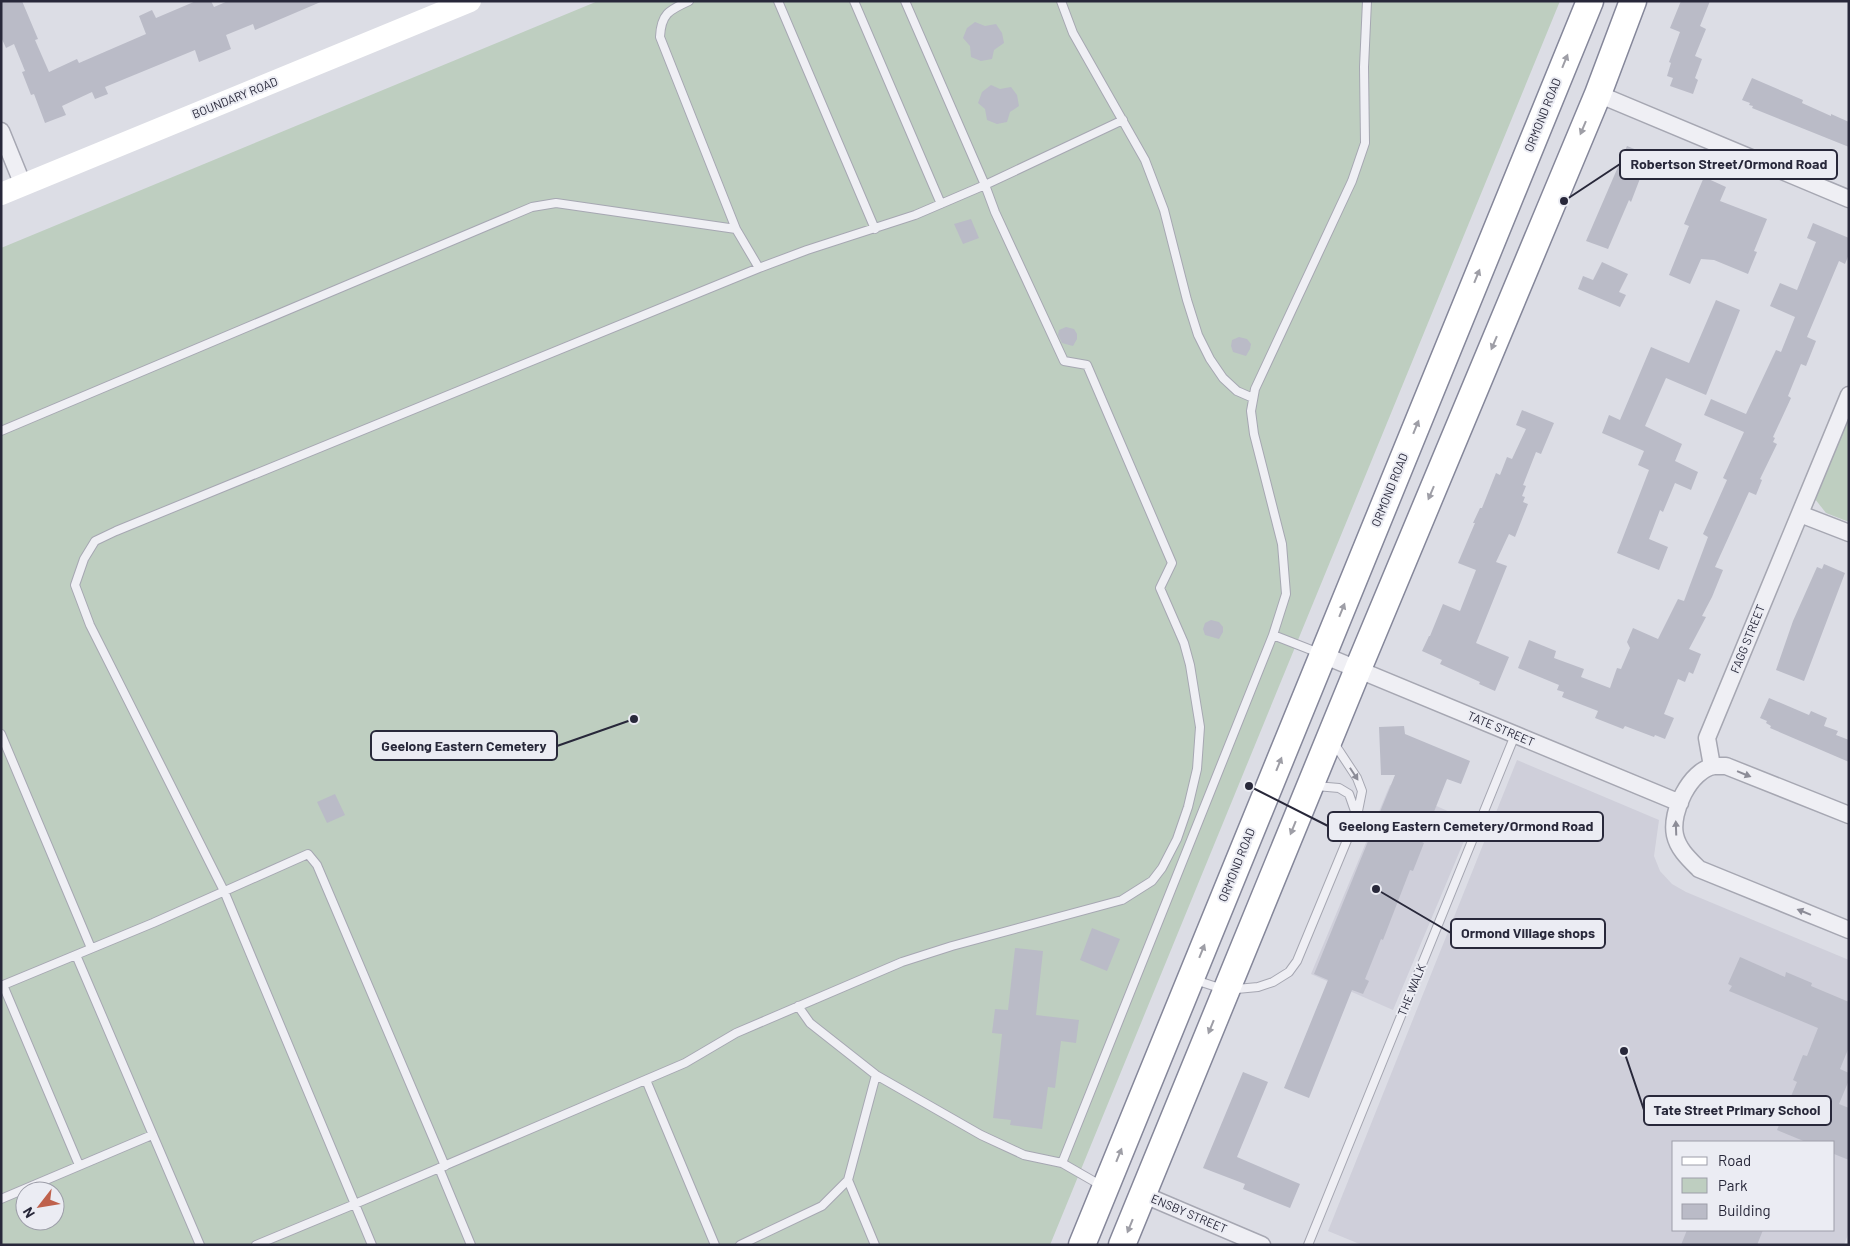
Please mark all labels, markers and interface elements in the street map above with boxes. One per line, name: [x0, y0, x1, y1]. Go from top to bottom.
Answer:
one-way arrow: [1561, 53, 1569, 68]
street label: BOUNDARY ROAD: [190, 74, 279, 121]
street label: ORMOND ROAD: [1521, 76, 1563, 153]
one-way arrow: [1579, 121, 1587, 135]
callout: Robertson Street/Ormond Road: [1620, 150, 1837, 179]
text: Robertson Street/Ormond Road: [1631, 155, 1828, 172]
one-way arrow: [1474, 269, 1482, 283]
one-way arrow: [1489, 336, 1497, 350]
one-way arrow: [1412, 419, 1420, 434]
street label: ORMOND ROAD: [1368, 451, 1410, 528]
one-way arrow: [1427, 486, 1435, 501]
street label: FAGG STREET: [1727, 602, 1767, 675]
one-way arrow: [1338, 603, 1346, 617]
street label: TATE STREET: [1466, 708, 1537, 749]
callout: Geelong Eastern Cemetery: [371, 731, 557, 760]
text: Geelong Eastern Cemetery: [381, 737, 547, 754]
one-way arrow: [1275, 757, 1283, 771]
one-way arrow: [1349, 768, 1358, 781]
one-way arrow: [1737, 770, 1751, 778]
callout: Geelong Eastern Cemetery/Ormond Road: [1328, 812, 1603, 841]
text: Geelong Eastern Cemetery/Ormond Road: [1339, 817, 1593, 834]
one-way arrow: [1671, 819, 1679, 835]
one-way arrow: [1288, 821, 1296, 835]
street label: ORMOND ROAD: [1215, 826, 1257, 903]
one-way arrow: [1797, 907, 1811, 915]
callout: Ormond Village shops: [1451, 919, 1605, 948]
text: Ormond Village shops: [1461, 924, 1595, 941]
one-way arrow: [1199, 944, 1207, 958]
street label: THE WALK: [1394, 961, 1428, 1018]
one-way arrow: [1207, 1020, 1215, 1034]
callout: Tate Street Primary School: [1644, 1096, 1831, 1125]
text: Tate Street Primary School: [1654, 1101, 1820, 1118]
legend: [1672, 1141, 1835, 1231]
one-way arrow: [1115, 1148, 1123, 1162]
text: Road: [1718, 1151, 1751, 1169]
text: Park: [1718, 1176, 1748, 1194]
north arrow: [15, 1181, 65, 1231]
street label: ENSBY STREET: [1149, 1191, 1230, 1235]
text: Building: [1718, 1201, 1771, 1219]
text: N: [19, 1205, 38, 1221]
one-way arrow: [1125, 1219, 1133, 1233]

